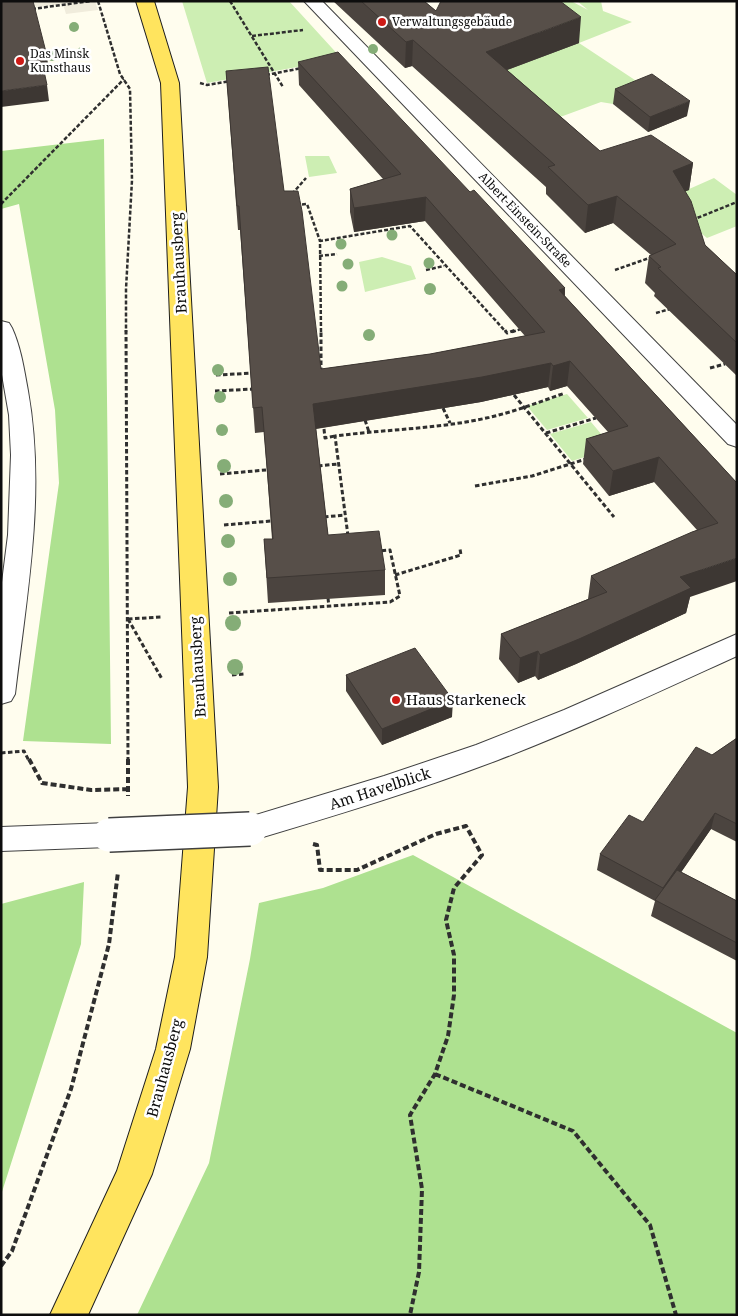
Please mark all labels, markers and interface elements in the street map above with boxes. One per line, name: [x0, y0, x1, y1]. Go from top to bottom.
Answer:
place label: Verwaltungsgebäude: [392, 13, 512, 30]
marker: Verwaltungsgebäude: [376, 16, 388, 28]
place label: Das Minsk Kunsthaus: [30, 45, 91, 76]
marker: Das Minsk Kunsthaus: [14, 55, 26, 67]
street label: Albert-Einstein-Straße: [475, 168, 576, 271]
street label: Brauhausberg: [165, 212, 191, 314]
street label: Brauhausberg: [184, 616, 210, 718]
place label: Haus Starkeneck: [406, 689, 526, 709]
marker: Haus Starkeneck: [390, 694, 402, 706]
street label: Am Havelblick: [327, 762, 433, 814]
street label: Brauhausberg: [141, 1016, 187, 1119]

